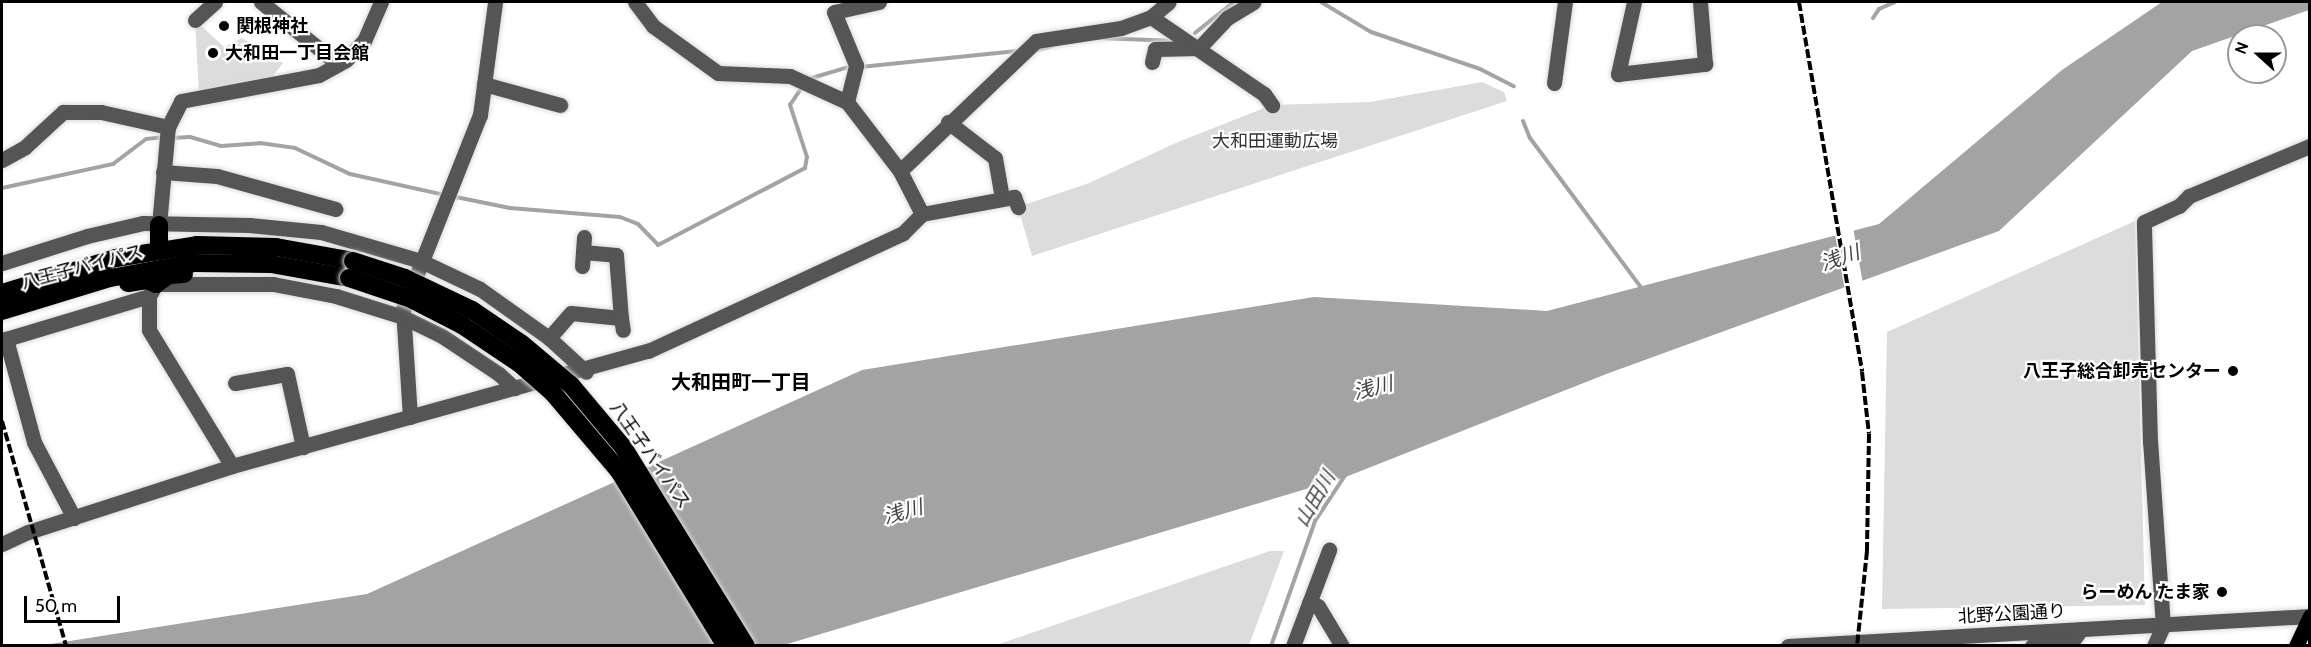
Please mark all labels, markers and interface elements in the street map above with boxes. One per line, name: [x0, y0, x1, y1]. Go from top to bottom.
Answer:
place label: 関根神社: [236, 15, 308, 37]
marker: 関根神社: [217, 19, 231, 33]
north arrow: [2227, 24, 2287, 84]
text: N: [2231, 39, 2252, 57]
place label: 大和田一丁目会館: [225, 42, 369, 64]
marker: 大和田一丁目会館: [206, 46, 220, 60]
park label: 大和田運動広場: [1212, 130, 1338, 152]
street label: 八王子バイパス: [18, 240, 146, 294]
water label: 浅川: [1817, 240, 1863, 276]
place label: 八王子総合卸売センター: [2023, 360, 2221, 382]
marker: 八王子総合卸売センター: [2226, 364, 2240, 378]
district label: 大和田町一丁目: [671, 370, 811, 394]
water label: 浅川: [1351, 372, 1395, 404]
street label: 八王子バイパス: [605, 397, 695, 513]
water label: 山田川: [1290, 467, 1340, 531]
water label: 浅川: [880, 495, 926, 529]
place label: らーめん たま家: [2080, 581, 2210, 603]
scale bar: [27, 584, 123, 622]
marker: らーめん たま家: [2215, 585, 2229, 599]
text: 50 m: [35, 595, 77, 617]
street label: 北野公園通り: [1958, 600, 2066, 628]

